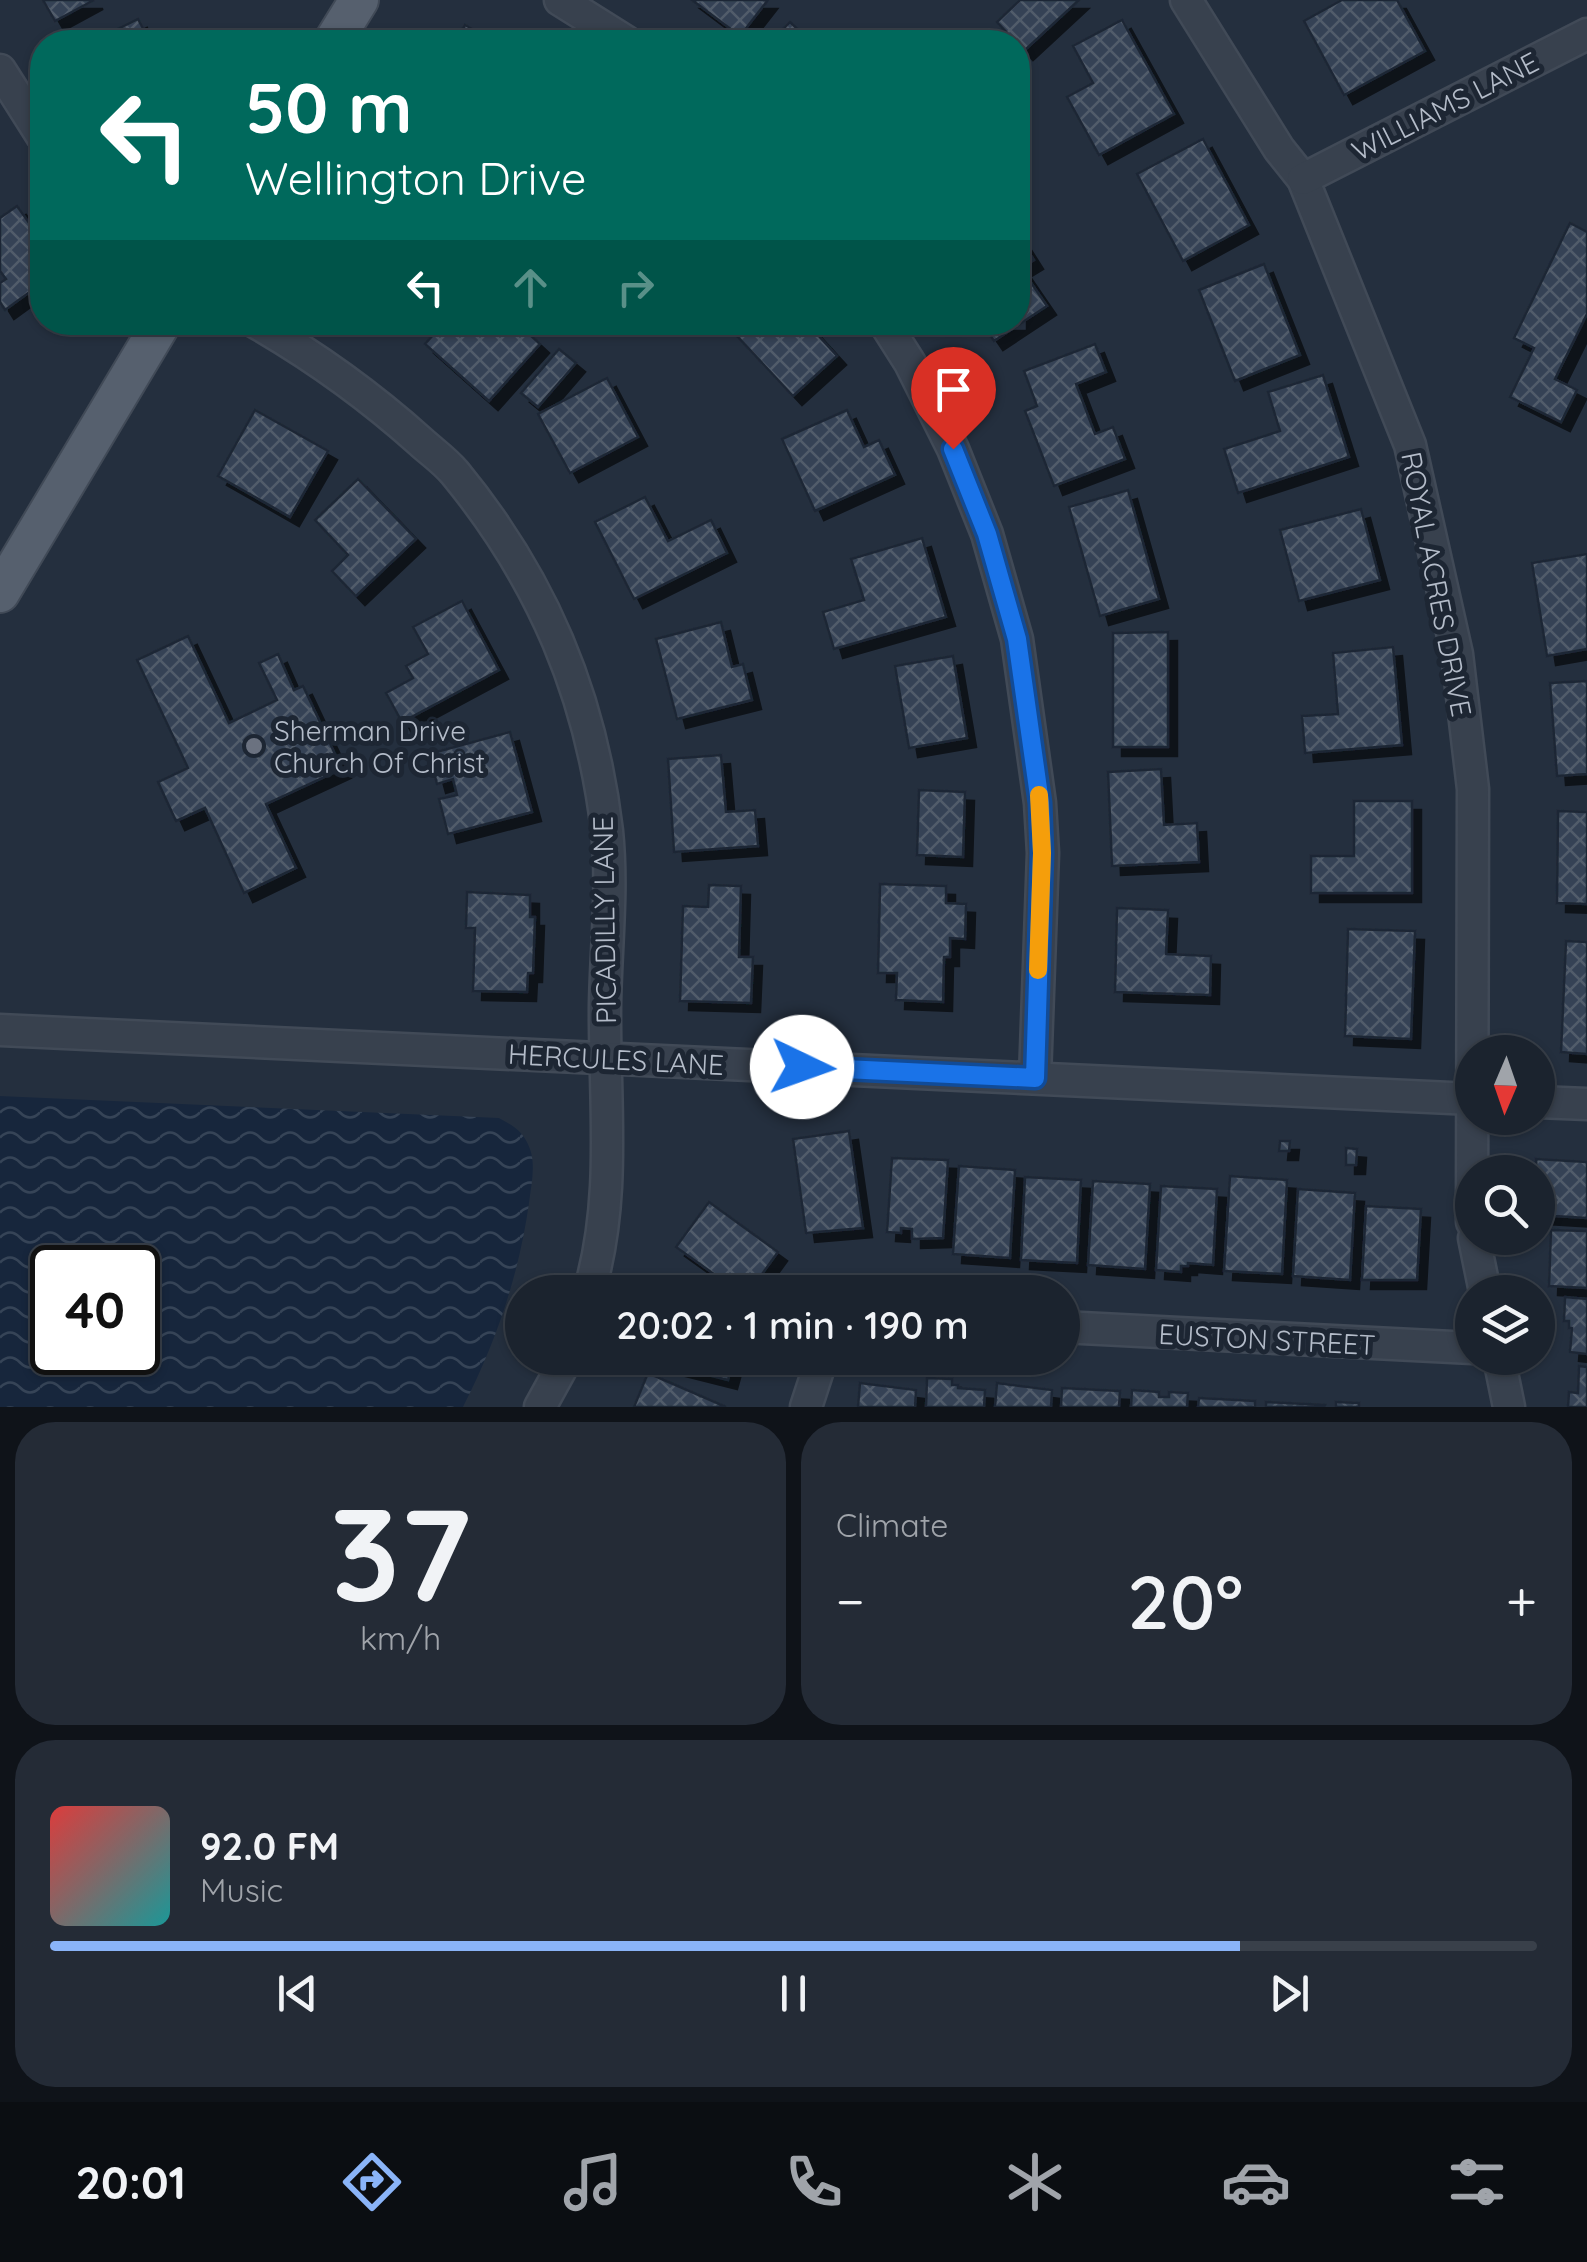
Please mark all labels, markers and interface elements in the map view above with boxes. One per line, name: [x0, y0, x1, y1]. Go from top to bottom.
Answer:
street label: WILLIAMS LANE: [1346, 44, 1544, 168]
text: 50 m: [245, 63, 412, 151]
icon: left: [80, 70, 210, 200]
text: Wellington Drive: [245, 150, 586, 206]
icon: left: [398, 260, 453, 315]
icon: ahead: [503, 260, 558, 315]
icon: right: [608, 260, 663, 315]
pin: [911, 347, 996, 450]
icon: arrive: [926, 362, 981, 417]
street label: ROYAL ACRES DRIVE: [1394, 449, 1480, 719]
place label: Sherman Drive Church Of Christ: [274, 713, 485, 780]
marker: Sherman Drive Church Of Christ: [243, 735, 265, 757]
street label: PICADILLY LANE: [585, 816, 623, 1024]
position arrow: [750, 1015, 854, 1119]
north arrow: [1455, 1035, 1555, 1135]
map controls: [1455, 1035, 1555, 1375]
street label: HERCULES LANE: [507, 1036, 725, 1082]
button: search: [1455, 1155, 1555, 1255]
speed limit sign: 40: [30, 1245, 160, 1375]
button: layers: [1455, 1275, 1555, 1375]
text: 20:02 · 1 min · 190 m: [616, 1301, 969, 1349]
street label: EUSTON STREET: [1158, 1316, 1376, 1362]
text: 37: [330, 1471, 471, 1634]
text: Climate: [836, 1505, 948, 1545]
text: 20°: [1127, 1554, 1243, 1648]
text: −: [836, 1566, 865, 1635]
text: +: [1506, 1566, 1537, 1635]
text: km/h: [360, 1618, 441, 1658]
text: 92.0 FM: [200, 1822, 339, 1870]
text: Music: [200, 1870, 283, 1910]
icon: previous: [270, 1966, 325, 2021]
icon: pause: [766, 1966, 821, 2021]
icon: next: [1262, 1966, 1317, 2021]
icon: directions: [337, 2147, 407, 2217]
icon: music: [558, 2147, 628, 2217]
icon: phone: [779, 2147, 849, 2217]
icon: climate: [1000, 2147, 1070, 2217]
icon: car: [1221, 2147, 1291, 2217]
icon: filters: [1442, 2147, 1512, 2217]
text: 20:01: [75, 2154, 186, 2210]

